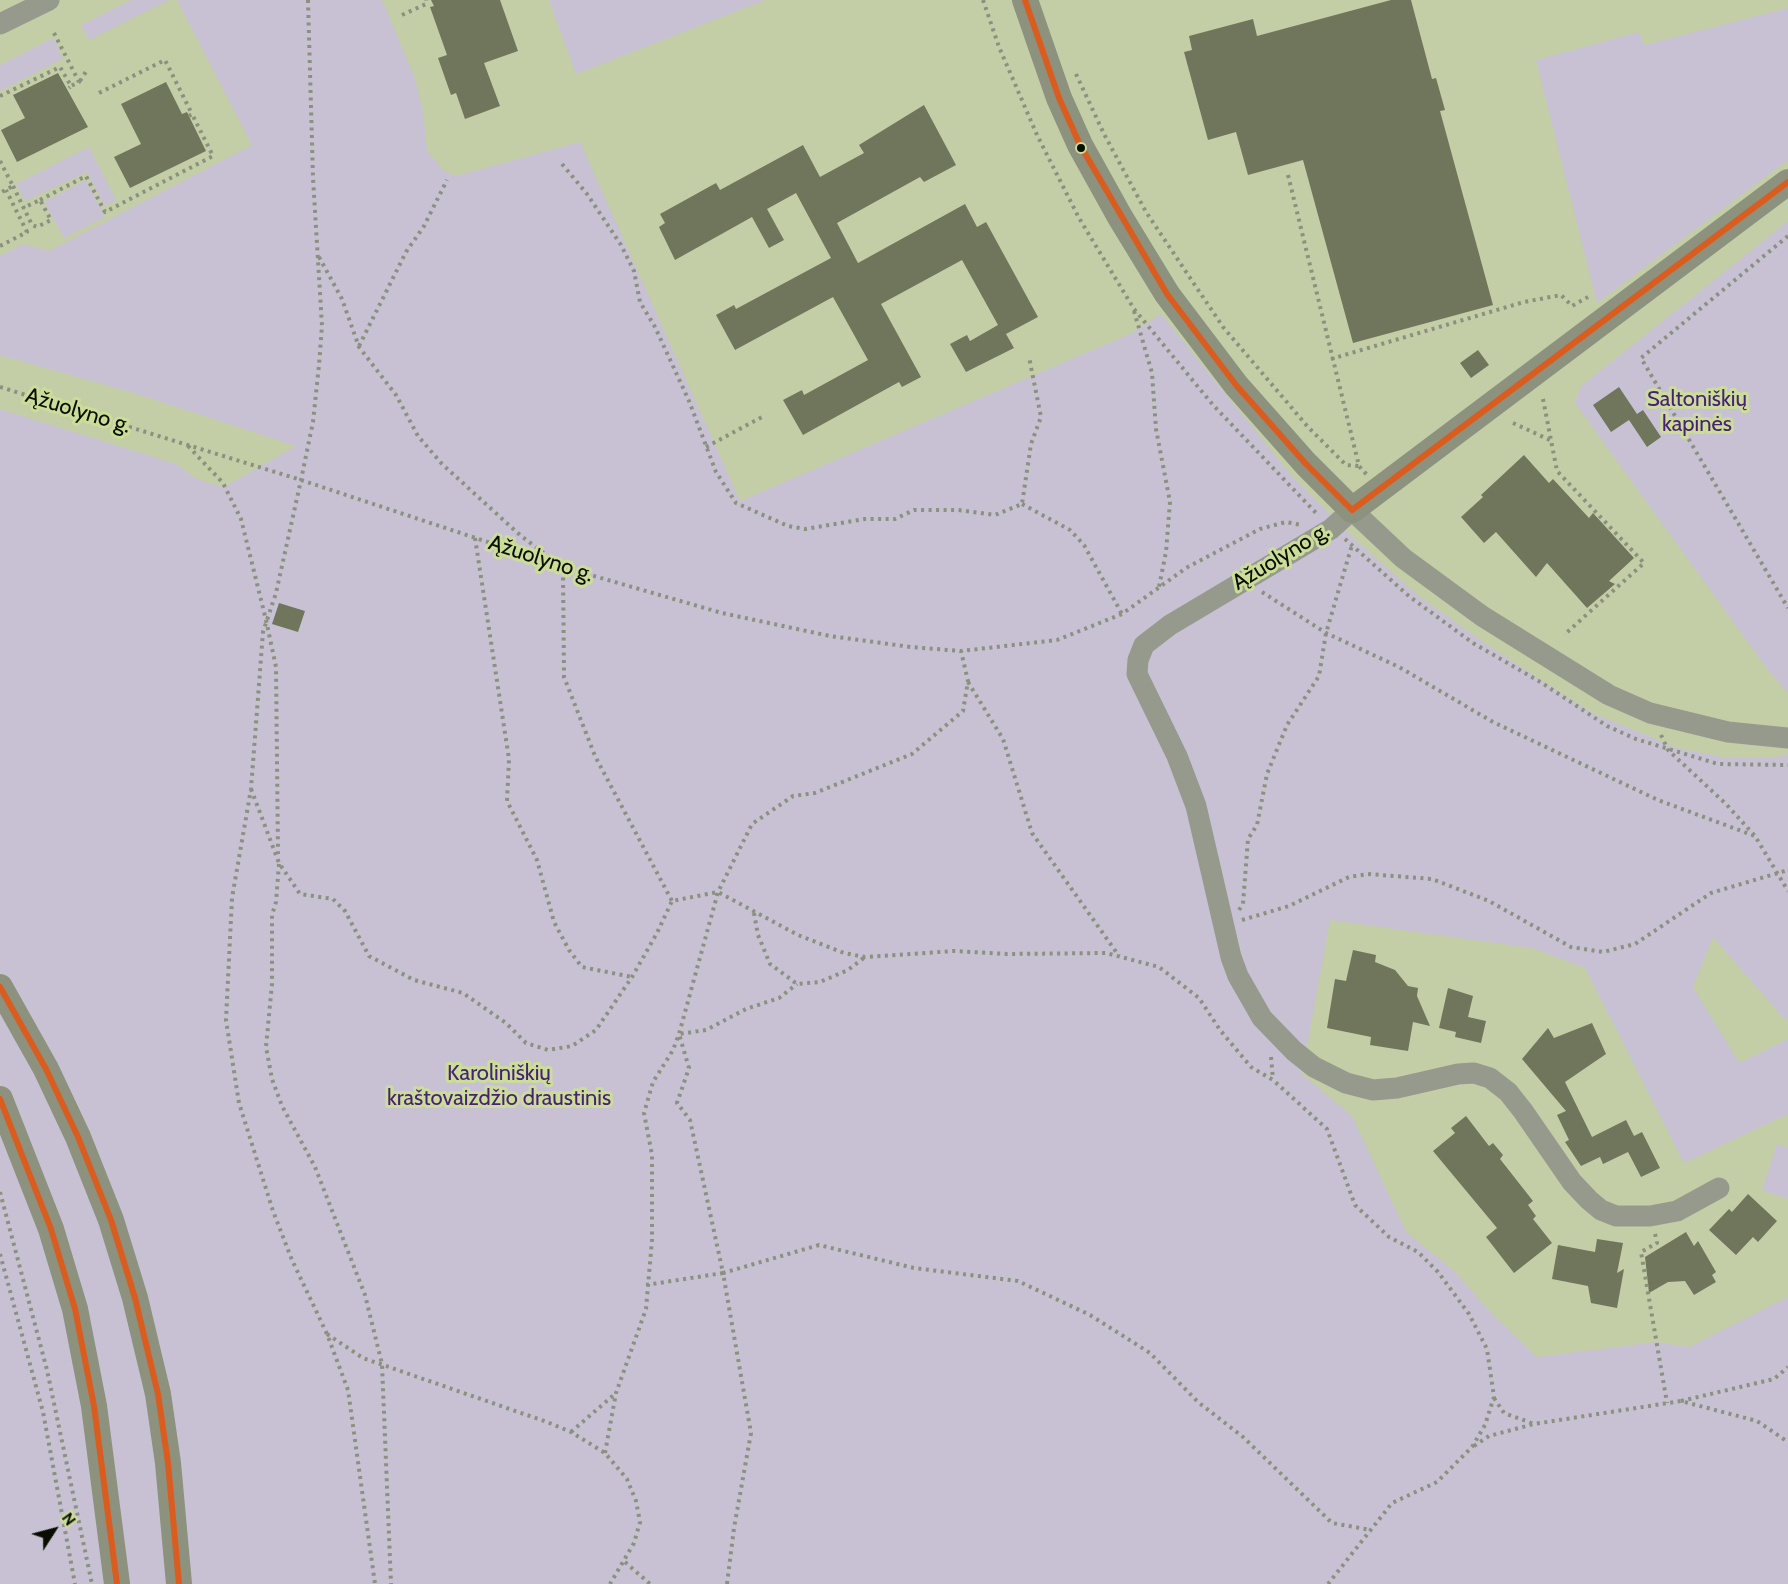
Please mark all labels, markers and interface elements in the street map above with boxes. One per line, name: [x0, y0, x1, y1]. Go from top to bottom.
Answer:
unlabelled marker: [1075, 142, 1087, 154]
street label: Ąžuolyno g.: [22, 383, 134, 439]
park label: Saltoniškių kapinės: [1647, 387, 1747, 439]
street label: Ąžuolyno g.: [1228, 518, 1334, 596]
street label: Ąžuolyno g.: [485, 530, 597, 588]
park label: Karoliniškių kraštovaizdžio draustinis: [387, 1061, 611, 1112]
north arrow: [24, 1500, 84, 1560]
text: N: [58, 1509, 80, 1529]

